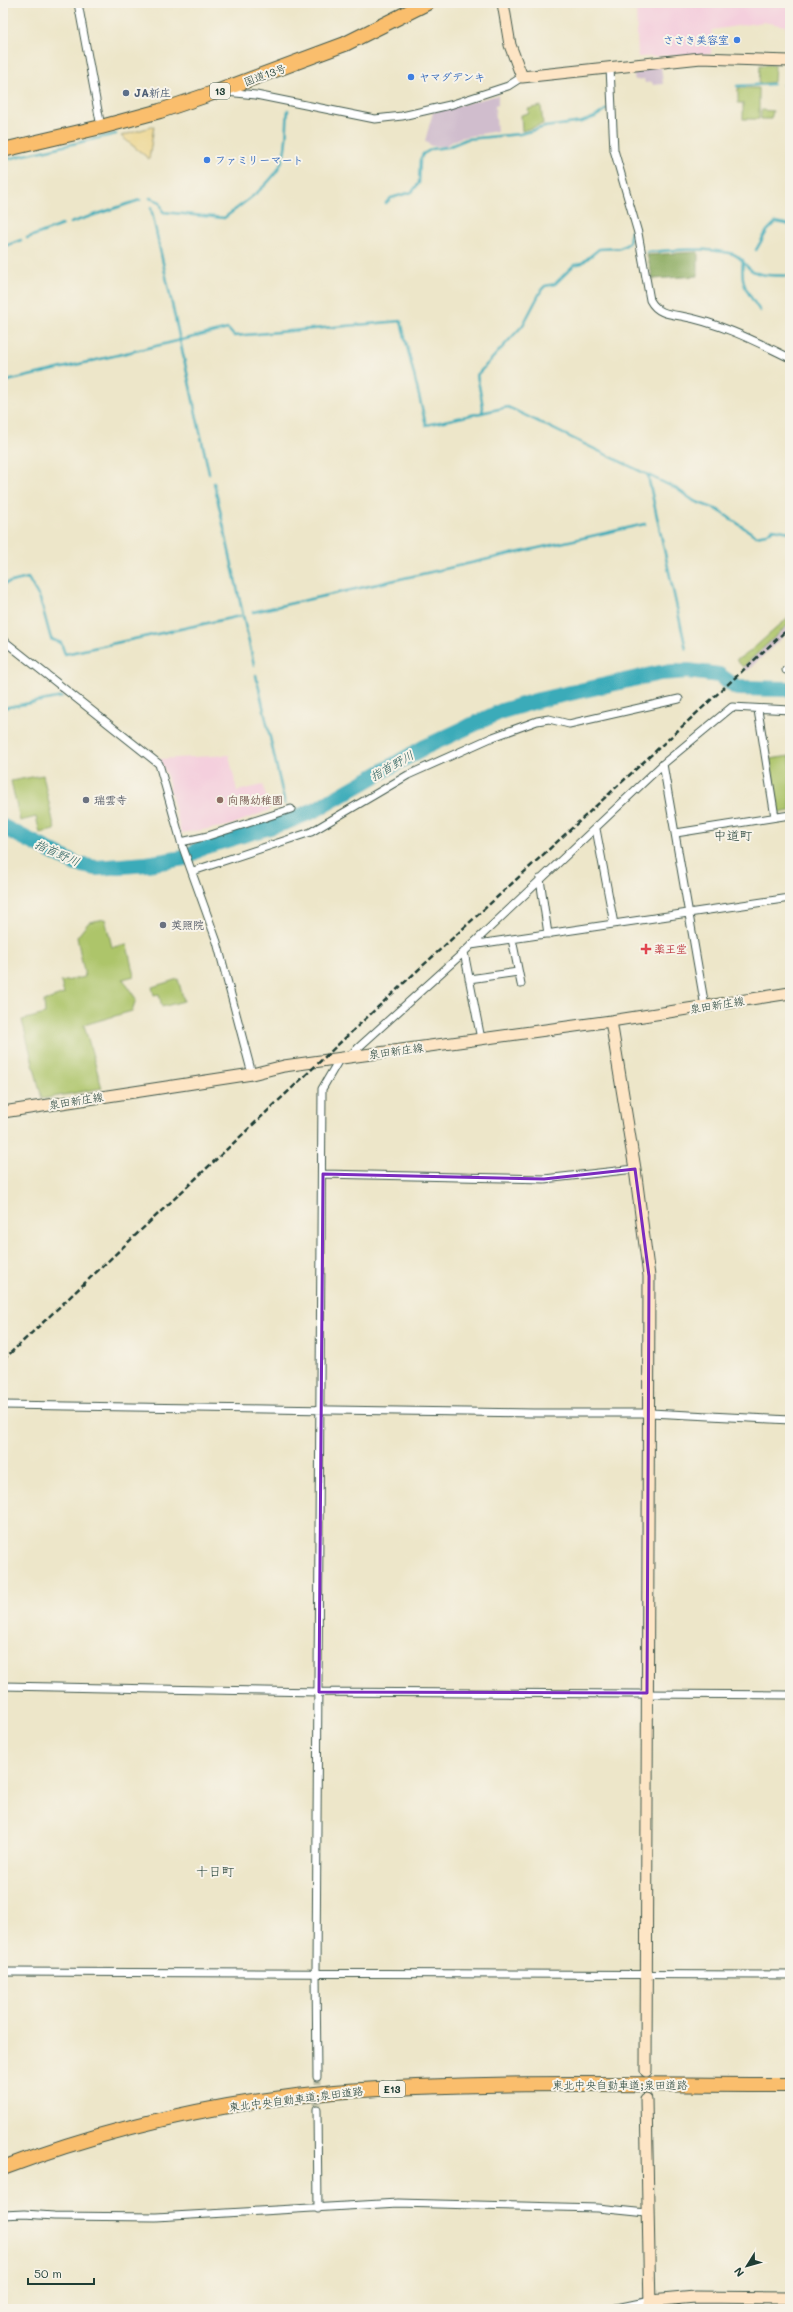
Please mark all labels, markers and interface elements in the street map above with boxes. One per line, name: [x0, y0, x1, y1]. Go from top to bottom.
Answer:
place label: ささき美容室: [663, 32, 729, 47]
marker: ささき美容室: [732, 35, 742, 45]
street label: 国道13号: [241, 60, 288, 89]
place label: ヤマダデンキ: [419, 69, 485, 84]
marker: ヤマダデンキ: [406, 72, 416, 82]
road number: 13: [210, 83, 230, 99]
place label: JA新庄: [134, 85, 171, 100]
marker: JA新庄: [121, 88, 131, 98]
place label: ファミリーマート: [215, 152, 303, 167]
marker: ファミリーマート: [202, 155, 212, 165]
water label: 指首野川: [367, 746, 416, 784]
place label: 瑞雲寺: [94, 792, 127, 807]
place label: 向陽幼稚園: [228, 792, 283, 807]
marker: 瑞雲寺: [81, 795, 91, 805]
marker: 向陽幼稚園: [215, 795, 225, 805]
district label: 中道町: [713, 826, 753, 843]
water label: 指首野川: [32, 835, 83, 869]
place label: 英照院: [171, 917, 204, 932]
marker: 英照院: [158, 920, 168, 930]
place label: 薬王堂: [654, 941, 687, 956]
marker: 薬王堂: [641, 944, 651, 954]
street label: 泉田新庄線: [689, 993, 745, 1016]
street label: 泉田新庄線: [368, 1039, 424, 1062]
street label: 泉田新庄線: [48, 1089, 104, 1112]
district label: 十日町: [195, 1862, 235, 1879]
street label: 東北中央自動車道;泉田道路: [552, 2077, 688, 2092]
road number: E13: [379, 2081, 405, 2097]
street label: 東北中央自動車道;泉田道路: [228, 2083, 364, 2114]
north arrow: [727, 2246, 767, 2286]
scale bar: [28, 2260, 94, 2286]
text: N: [730, 2264, 747, 2280]
text: 50 m: [34, 2265, 62, 2281]

